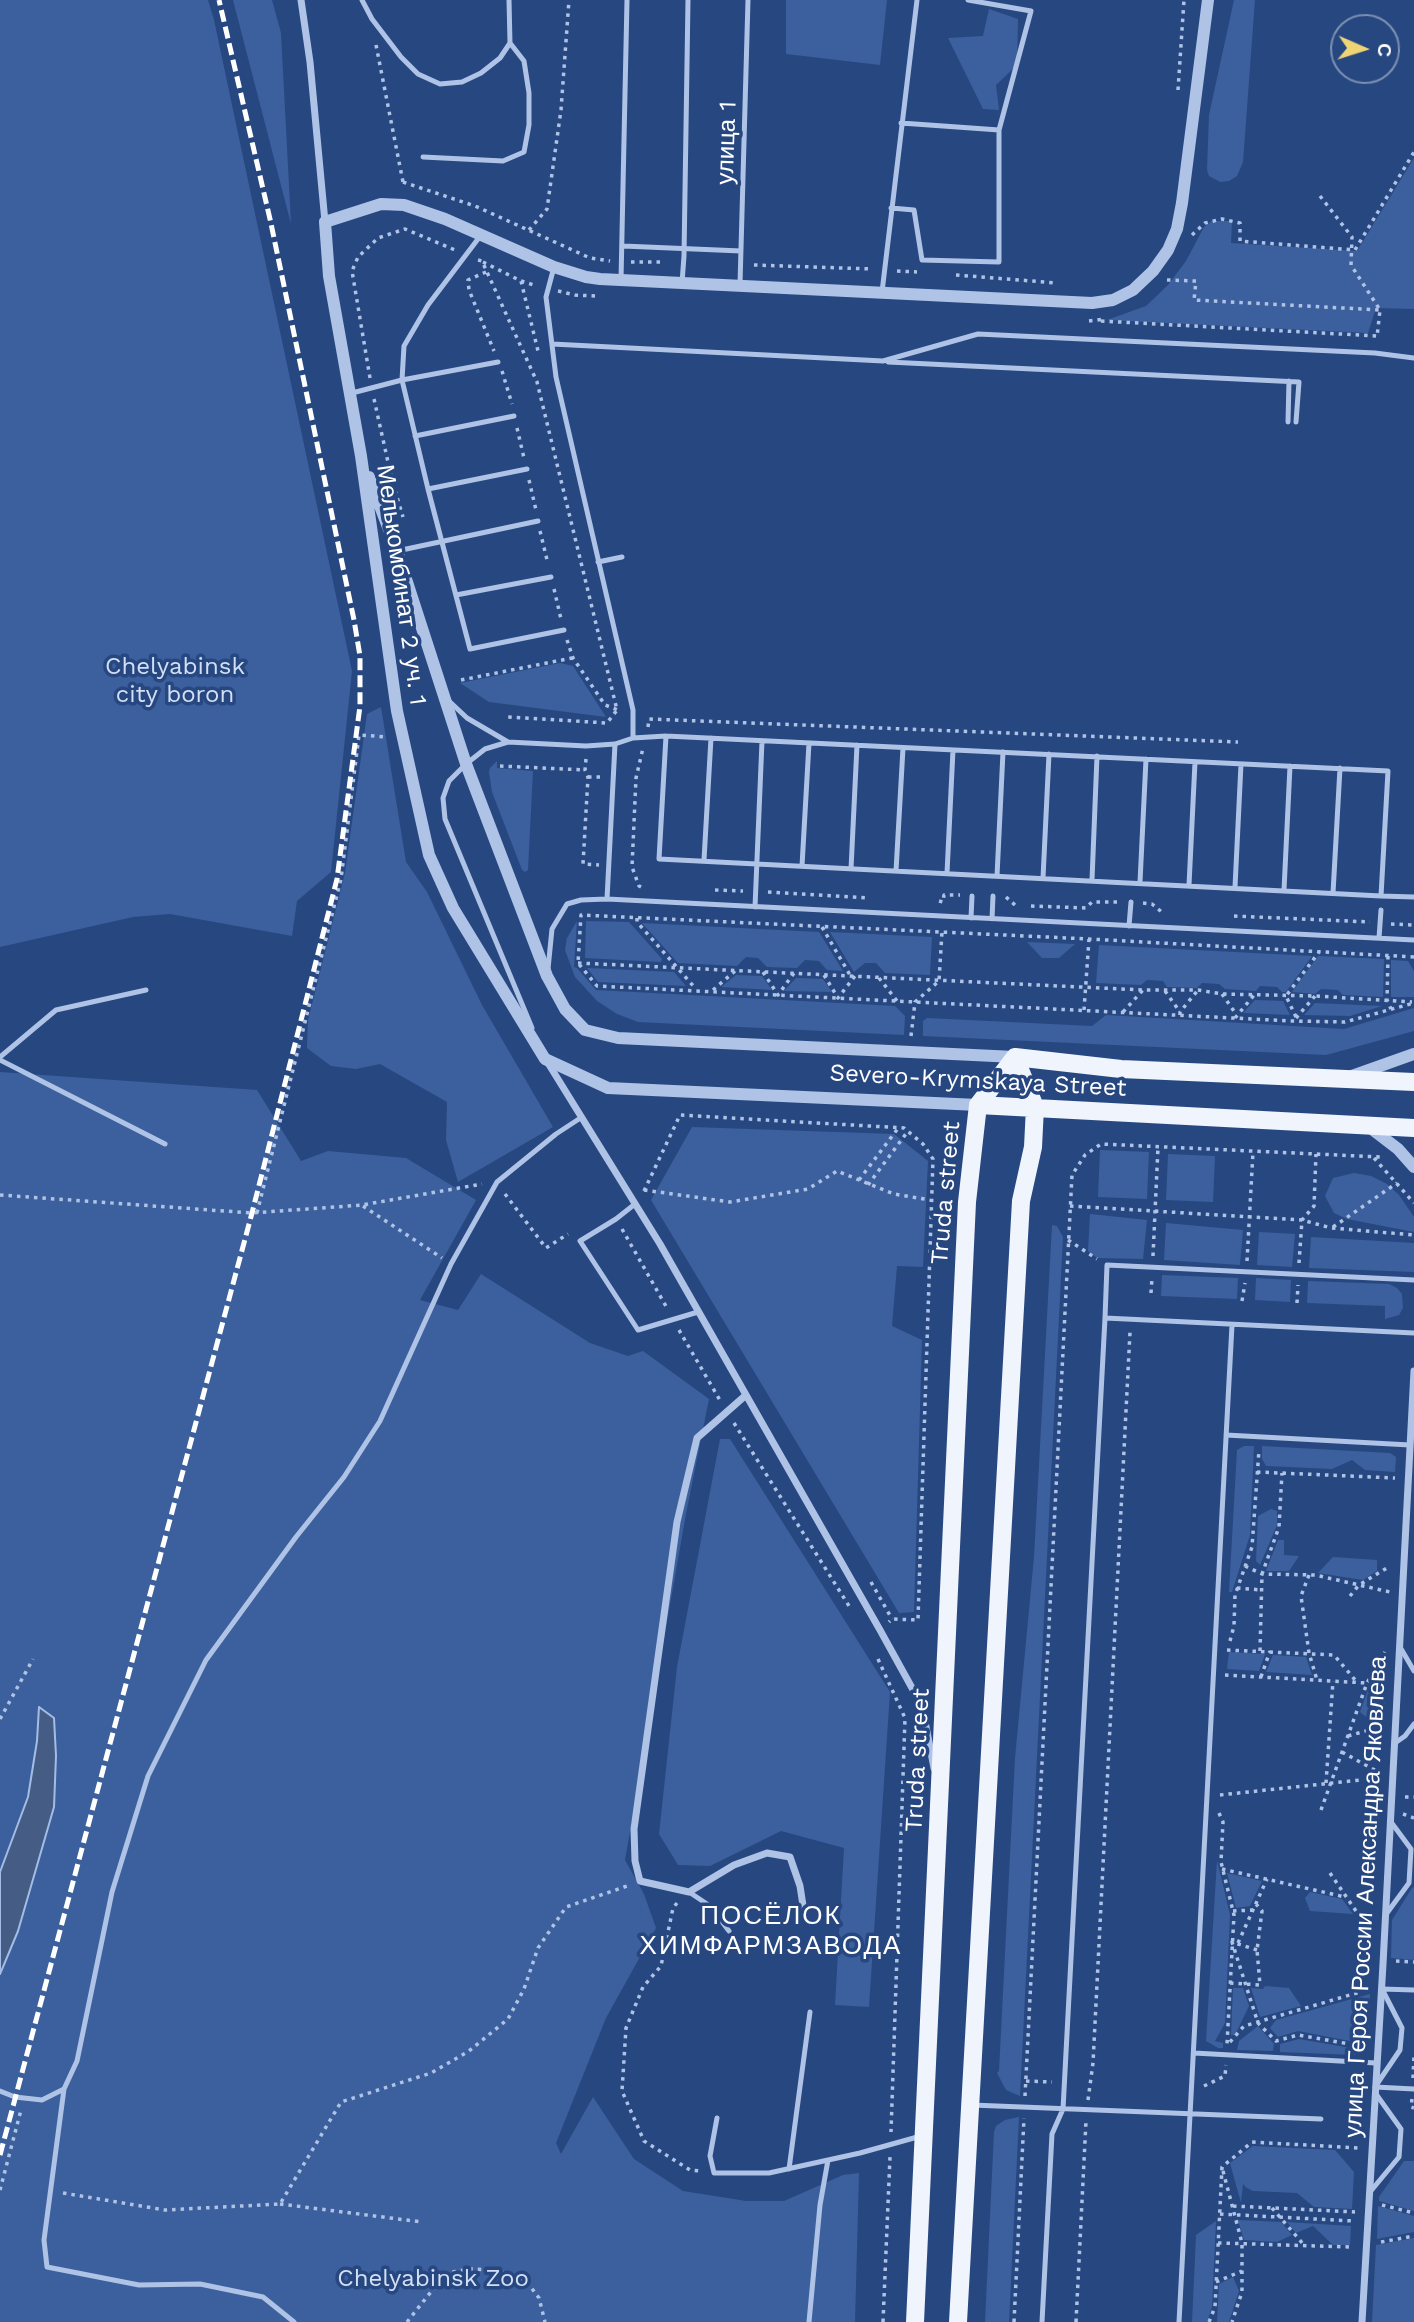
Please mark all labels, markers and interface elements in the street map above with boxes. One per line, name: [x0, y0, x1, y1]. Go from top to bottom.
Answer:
north arrow: [1330, 14, 1400, 84]
text: С: [1373, 43, 1396, 57]
street label: улица 1: [711, 101, 743, 185]
street label: Мелькомбинат 2 уч. 1: [370, 463, 432, 707]
park label: Chelyabinsk city boron: [105, 653, 245, 709]
street label: Severo-Krymskaya Street: [829, 1059, 1127, 1103]
street label: Truda street: [925, 1120, 967, 1266]
street label: улица Героя России Александра Яковлева: [1339, 1655, 1393, 2139]
street label: Truda street: [900, 1687, 936, 1833]
district label: ПОСЁЛОК ХИМФАРМЗАВОДА: [641, 1900, 901, 1962]
park label: Chelyabinsk Zoo: [337, 2265, 529, 2293]

